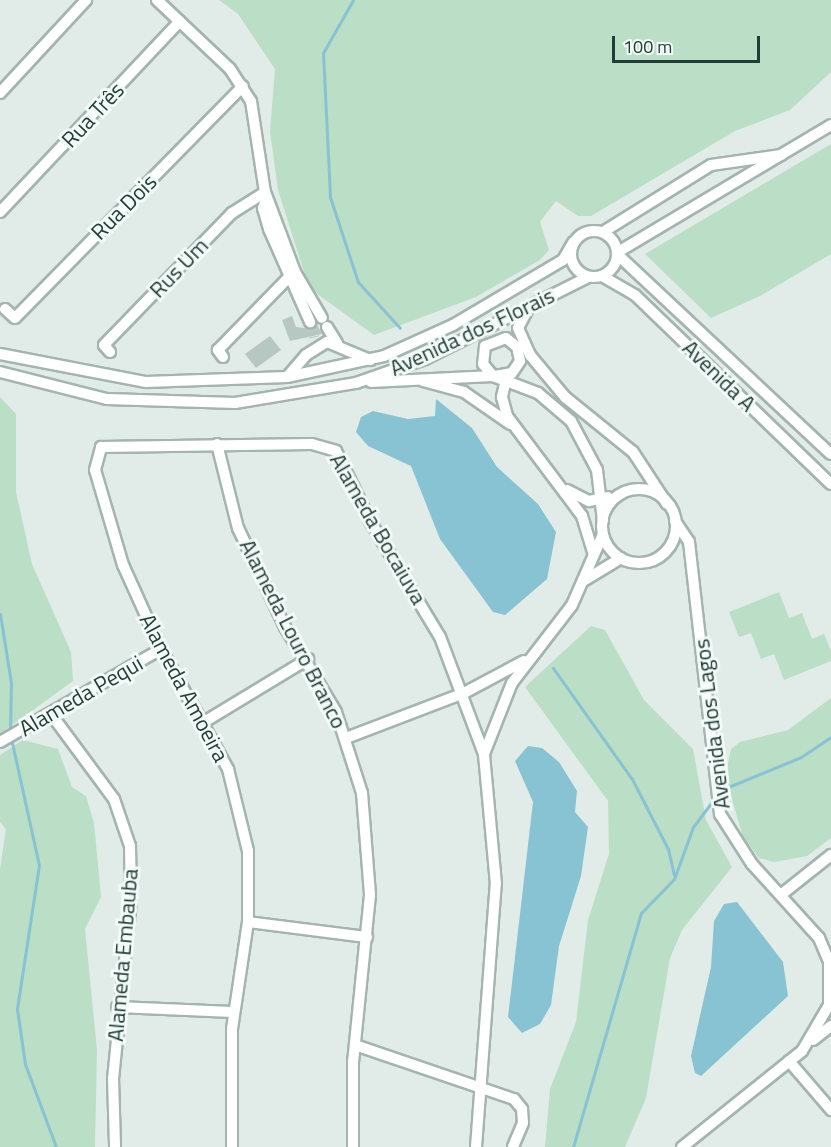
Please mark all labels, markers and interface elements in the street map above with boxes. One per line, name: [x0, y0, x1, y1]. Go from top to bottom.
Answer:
scale bar: [615, 24, 764, 62]
text: 100 m: [623, 33, 672, 60]
street label: Rua Três: [56, 77, 130, 153]
street label: Rua Dois: [86, 169, 162, 245]
street label: Rus Um: [144, 233, 214, 303]
street label: Avenida dos Florais: [385, 282, 559, 382]
street label: Avenida A: [677, 335, 761, 417]
street label: Alameda Bocaiuva: [324, 449, 432, 609]
street label: Alameda Louro Branco: [234, 535, 352, 733]
street label: Alameda Amoeira: [134, 609, 234, 767]
street label: Avenida dos Lagos: [688, 637, 736, 811]
street label: Alameda Pequi: [14, 650, 148, 742]
street label: Alameda Embauba: [102, 867, 144, 1043]

